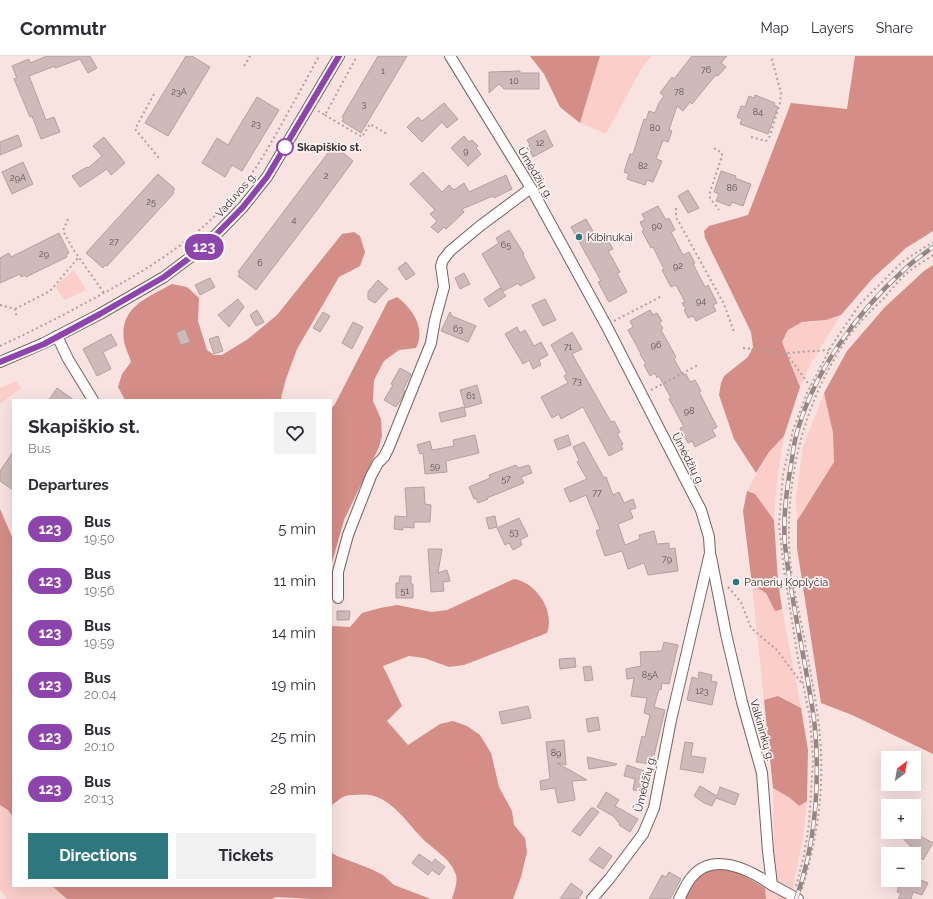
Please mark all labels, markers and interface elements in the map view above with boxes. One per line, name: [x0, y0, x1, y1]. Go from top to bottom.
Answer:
text: Commutr: [20, 17, 106, 39]
text: Map: [761, 20, 789, 36]
text: Layers: [811, 20, 854, 36]
text: Share: [876, 20, 913, 36]
house number: 76: [701, 65, 712, 75]
house number: 1: [381, 66, 385, 76]
house number: 10: [509, 76, 519, 86]
house number: 23A: [171, 87, 187, 97]
house number: 78: [674, 87, 684, 97]
house number: 3: [362, 99, 367, 109]
house number: 84: [753, 107, 763, 117]
house number: 23: [251, 119, 261, 129]
house number: 80: [650, 123, 661, 133]
marker: Skapiškio st.: [276, 138, 294, 156]
house number: 12: [536, 138, 545, 148]
place label: Skapiškio st.: [297, 141, 362, 154]
street label: Ūmėdžių g.: [515, 145, 555, 201]
house number: 9: [463, 146, 469, 156]
house number: 82: [638, 161, 648, 171]
street label: Vaduvos g.: [213, 170, 259, 220]
house number: 2: [324, 171, 329, 181]
house number: 29A: [10, 173, 26, 183]
house number: 86: [727, 183, 738, 193]
house number: 25: [146, 197, 156, 207]
house number: 4: [292, 215, 297, 225]
house number: 90: [652, 221, 663, 231]
place label: Kibinukai: [587, 231, 633, 244]
marker: Kibinukai: [574, 232, 584, 242]
line badge: 123: [181, 234, 227, 260]
house number: 27: [109, 237, 119, 247]
text: 123: [193, 239, 215, 255]
house number: 65: [501, 240, 511, 250]
house number: 29: [39, 249, 49, 259]
house number: 6: [257, 258, 263, 268]
house number: 92: [673, 261, 683, 271]
house number: 94: [696, 296, 706, 306]
house number: 63: [453, 324, 463, 334]
house number: 96: [651, 340, 662, 350]
house number: 71: [564, 342, 572, 352]
house number: 73: [572, 376, 582, 386]
house number: 61: [466, 391, 476, 401]
house number: 98: [684, 406, 694, 416]
button: heart: [274, 412, 316, 454]
text: Skapiškio st.: [28, 415, 140, 437]
street label: Ūmėdžių g.: [669, 430, 707, 488]
text: Bus: [28, 441, 51, 456]
house number: 59: [430, 461, 440, 471]
house number: 57: [501, 474, 511, 484]
text: Departures: [28, 476, 109, 494]
house number: 77: [592, 488, 602, 498]
text: Bus: [84, 513, 111, 531]
text: 5 min: [278, 520, 316, 538]
text: 123: [39, 521, 61, 537]
house number: 53: [509, 527, 519, 537]
text: 19:50: [84, 531, 115, 546]
house number: 79: [662, 554, 672, 564]
text: Bus: [84, 565, 111, 583]
text: 11 min: [274, 572, 316, 590]
text: 123: [39, 573, 61, 589]
place label: Panerių Koplyčia: [744, 576, 828, 589]
marker: Panerių Koplyčia: [731, 577, 741, 587]
text: 19:56: [84, 583, 115, 598]
house number: 51: [401, 586, 410, 596]
text: Bus: [84, 617, 111, 635]
text: 14 min: [272, 624, 316, 642]
text: 123: [39, 625, 61, 641]
text: 19:59: [84, 635, 114, 650]
text: Bus: [84, 669, 111, 687]
house number: 85A: [642, 670, 658, 680]
text: 19 min: [271, 676, 316, 694]
text: 123: [39, 677, 61, 693]
house number: 123: [695, 686, 709, 696]
text: 20:04: [84, 687, 116, 702]
street label: Valkininkų g.: [747, 698, 777, 762]
text: Bus: [84, 721, 111, 739]
text: 25 min: [270, 728, 316, 746]
text: 123: [39, 729, 61, 745]
text: 20:10: [84, 739, 115, 754]
house number: 89: [551, 748, 561, 758]
north arrow: [881, 751, 921, 791]
map controls: [881, 751, 921, 887]
street label: Ūmėdžių g.: [632, 754, 658, 814]
text: Bus: [84, 773, 111, 791]
text: 28 min: [270, 780, 316, 798]
text: 123: [39, 781, 61, 797]
text: 20:13: [84, 791, 114, 806]
button: +: [881, 799, 921, 839]
button: Directions: [28, 833, 168, 879]
button: Tickets: [176, 833, 316, 879]
button: −: [881, 847, 921, 887]

